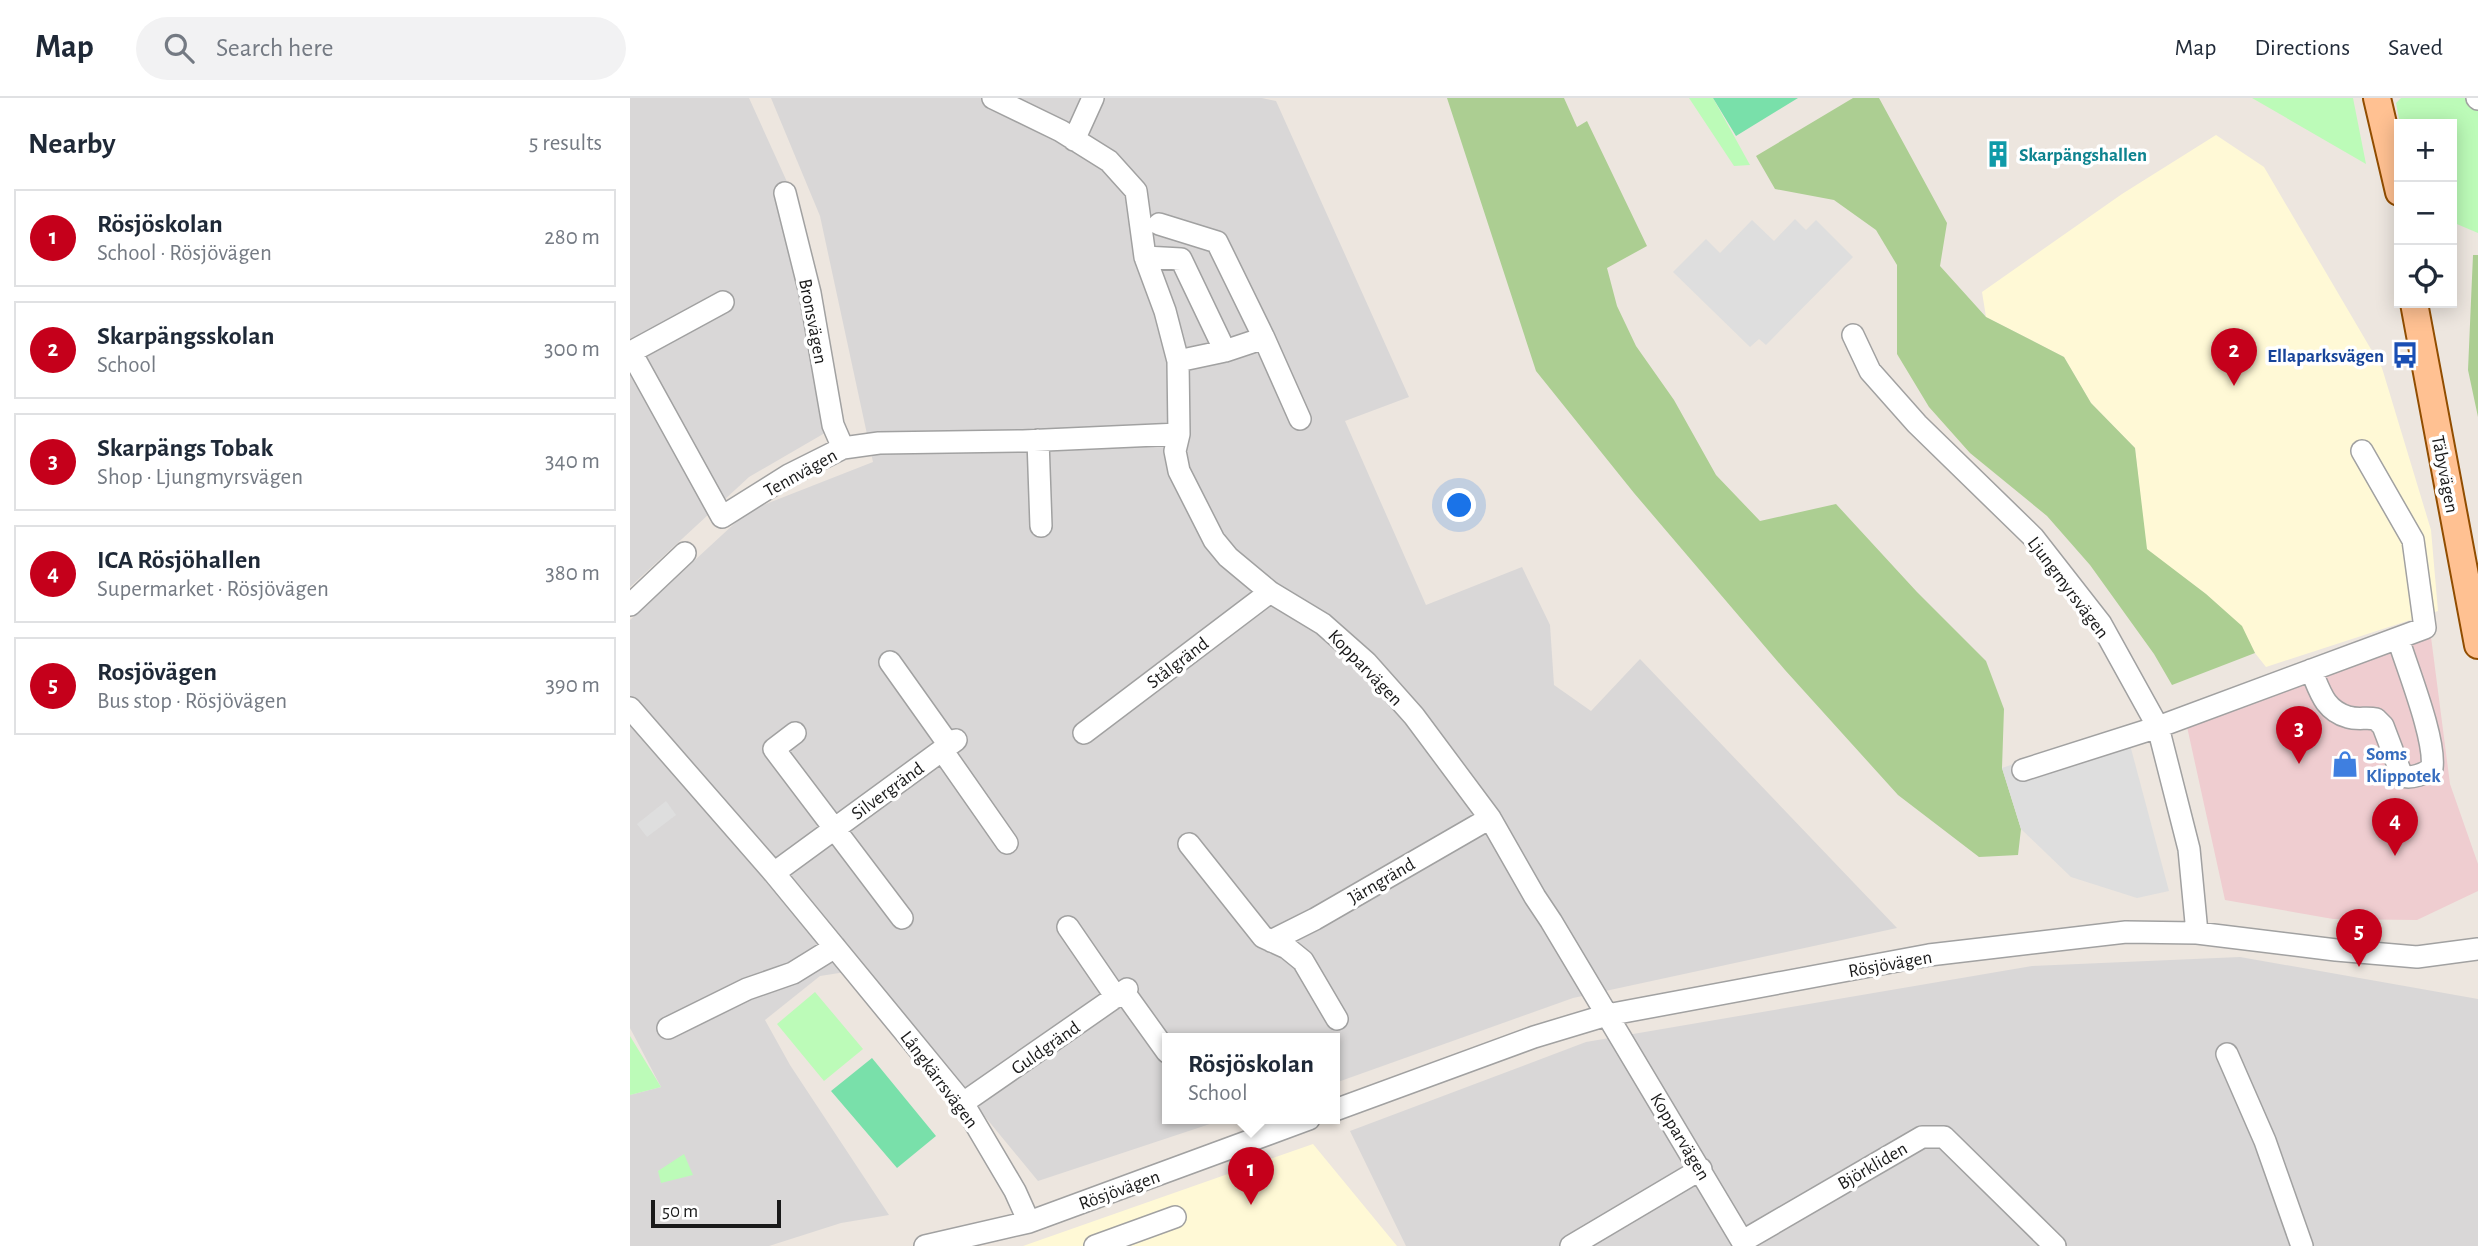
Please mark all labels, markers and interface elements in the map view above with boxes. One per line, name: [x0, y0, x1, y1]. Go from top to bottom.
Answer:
search box: [136, 17, 626, 80]
icon: search: [160, 29, 198, 67]
text: Map: [35, 31, 94, 64]
text: Search here: [216, 35, 334, 61]
text: Map: [2174, 36, 2216, 60]
text: Directions: [2254, 36, 2350, 60]
text: Saved: [2388, 36, 2443, 60]
map controls: [2394, 119, 2457, 308]
button: +: [2394, 119, 2457, 182]
text: Nearby: [28, 129, 116, 159]
text: 5 results: [529, 132, 602, 155]
building icon: Skarpängshallen: [1983, 139, 2013, 169]
place label: Skarpängshallen: [2019, 146, 2147, 165]
button: −: [2394, 182, 2457, 245]
text: Rösjöskolan: [97, 211, 223, 237]
text: 1: [49, 226, 57, 249]
text: 280 m: [544, 226, 600, 249]
text: School · Rösjövägen: [97, 242, 272, 265]
button: locate: [2394, 245, 2457, 308]
street label: Bronsvägen: [795, 277, 830, 366]
text: Skarpängsskolan: [97, 323, 274, 349]
pin: 2: [2211, 328, 2257, 386]
text: 2: [48, 338, 58, 361]
text: 300 m: [544, 338, 600, 361]
bus stop icon: Ellaparksvägen: [2390, 340, 2420, 370]
place label: Ellaparksvägen: [2267, 347, 2384, 366]
text: School: [97, 354, 156, 377]
street label: Täbyvägen: [2428, 434, 2461, 515]
text: Skarpängs Tobak: [97, 435, 273, 461]
street label: Tennvägen: [761, 446, 840, 501]
text: 3: [48, 450, 58, 473]
text: 340 m: [545, 450, 600, 473]
text: Shop · Ljungmyrsvägen: [97, 466, 303, 489]
your location: [1442, 488, 1476, 522]
street label: Ljungmyrsvägen: [2024, 533, 2112, 642]
text: ICA Rösjöhallen: [97, 547, 261, 573]
text: 4: [47, 562, 59, 585]
text: 380 m: [545, 562, 600, 585]
text: Supermarket · Rösjövägen: [97, 578, 329, 601]
street label: Kopparvägen: [1324, 626, 1406, 710]
street label: Stålgränd: [1143, 634, 1212, 692]
text: Rosjövägen: [97, 659, 217, 685]
text: 5: [48, 674, 58, 697]
text: 390 m: [545, 674, 600, 697]
text: Bus stop · Rösjövägen: [97, 690, 287, 713]
pin: 3: [2276, 706, 2322, 764]
place label: Soms Klippotek: [2366, 745, 2441, 786]
shop icon: Soms Klippotek: [2330, 749, 2360, 779]
street label: Silvergränd: [848, 759, 928, 824]
pin: 4: [2372, 798, 2418, 856]
street label: Järngränd: [1345, 855, 1418, 908]
pin: 5: [2336, 909, 2382, 967]
street label: Rösjövägen: [1847, 948, 1934, 981]
street label: Guldgränd: [1008, 1018, 1084, 1079]
street label: Långkärrsvägen: [896, 1028, 981, 1132]
popup: [1162, 1033, 1340, 1124]
text: Rösjöskolan: [1188, 1051, 1314, 1077]
text: School: [1188, 1082, 1248, 1105]
street label: Kopparvägen: [1646, 1090, 1713, 1184]
street label: Björkliden: [1835, 1139, 1911, 1194]
pin: 1: [1228, 1147, 1274, 1205]
street label: Rösjövägen: [1076, 1167, 1163, 1214]
scale bar: [651, 1197, 780, 1229]
text: 50 m: [662, 1202, 698, 1221]

